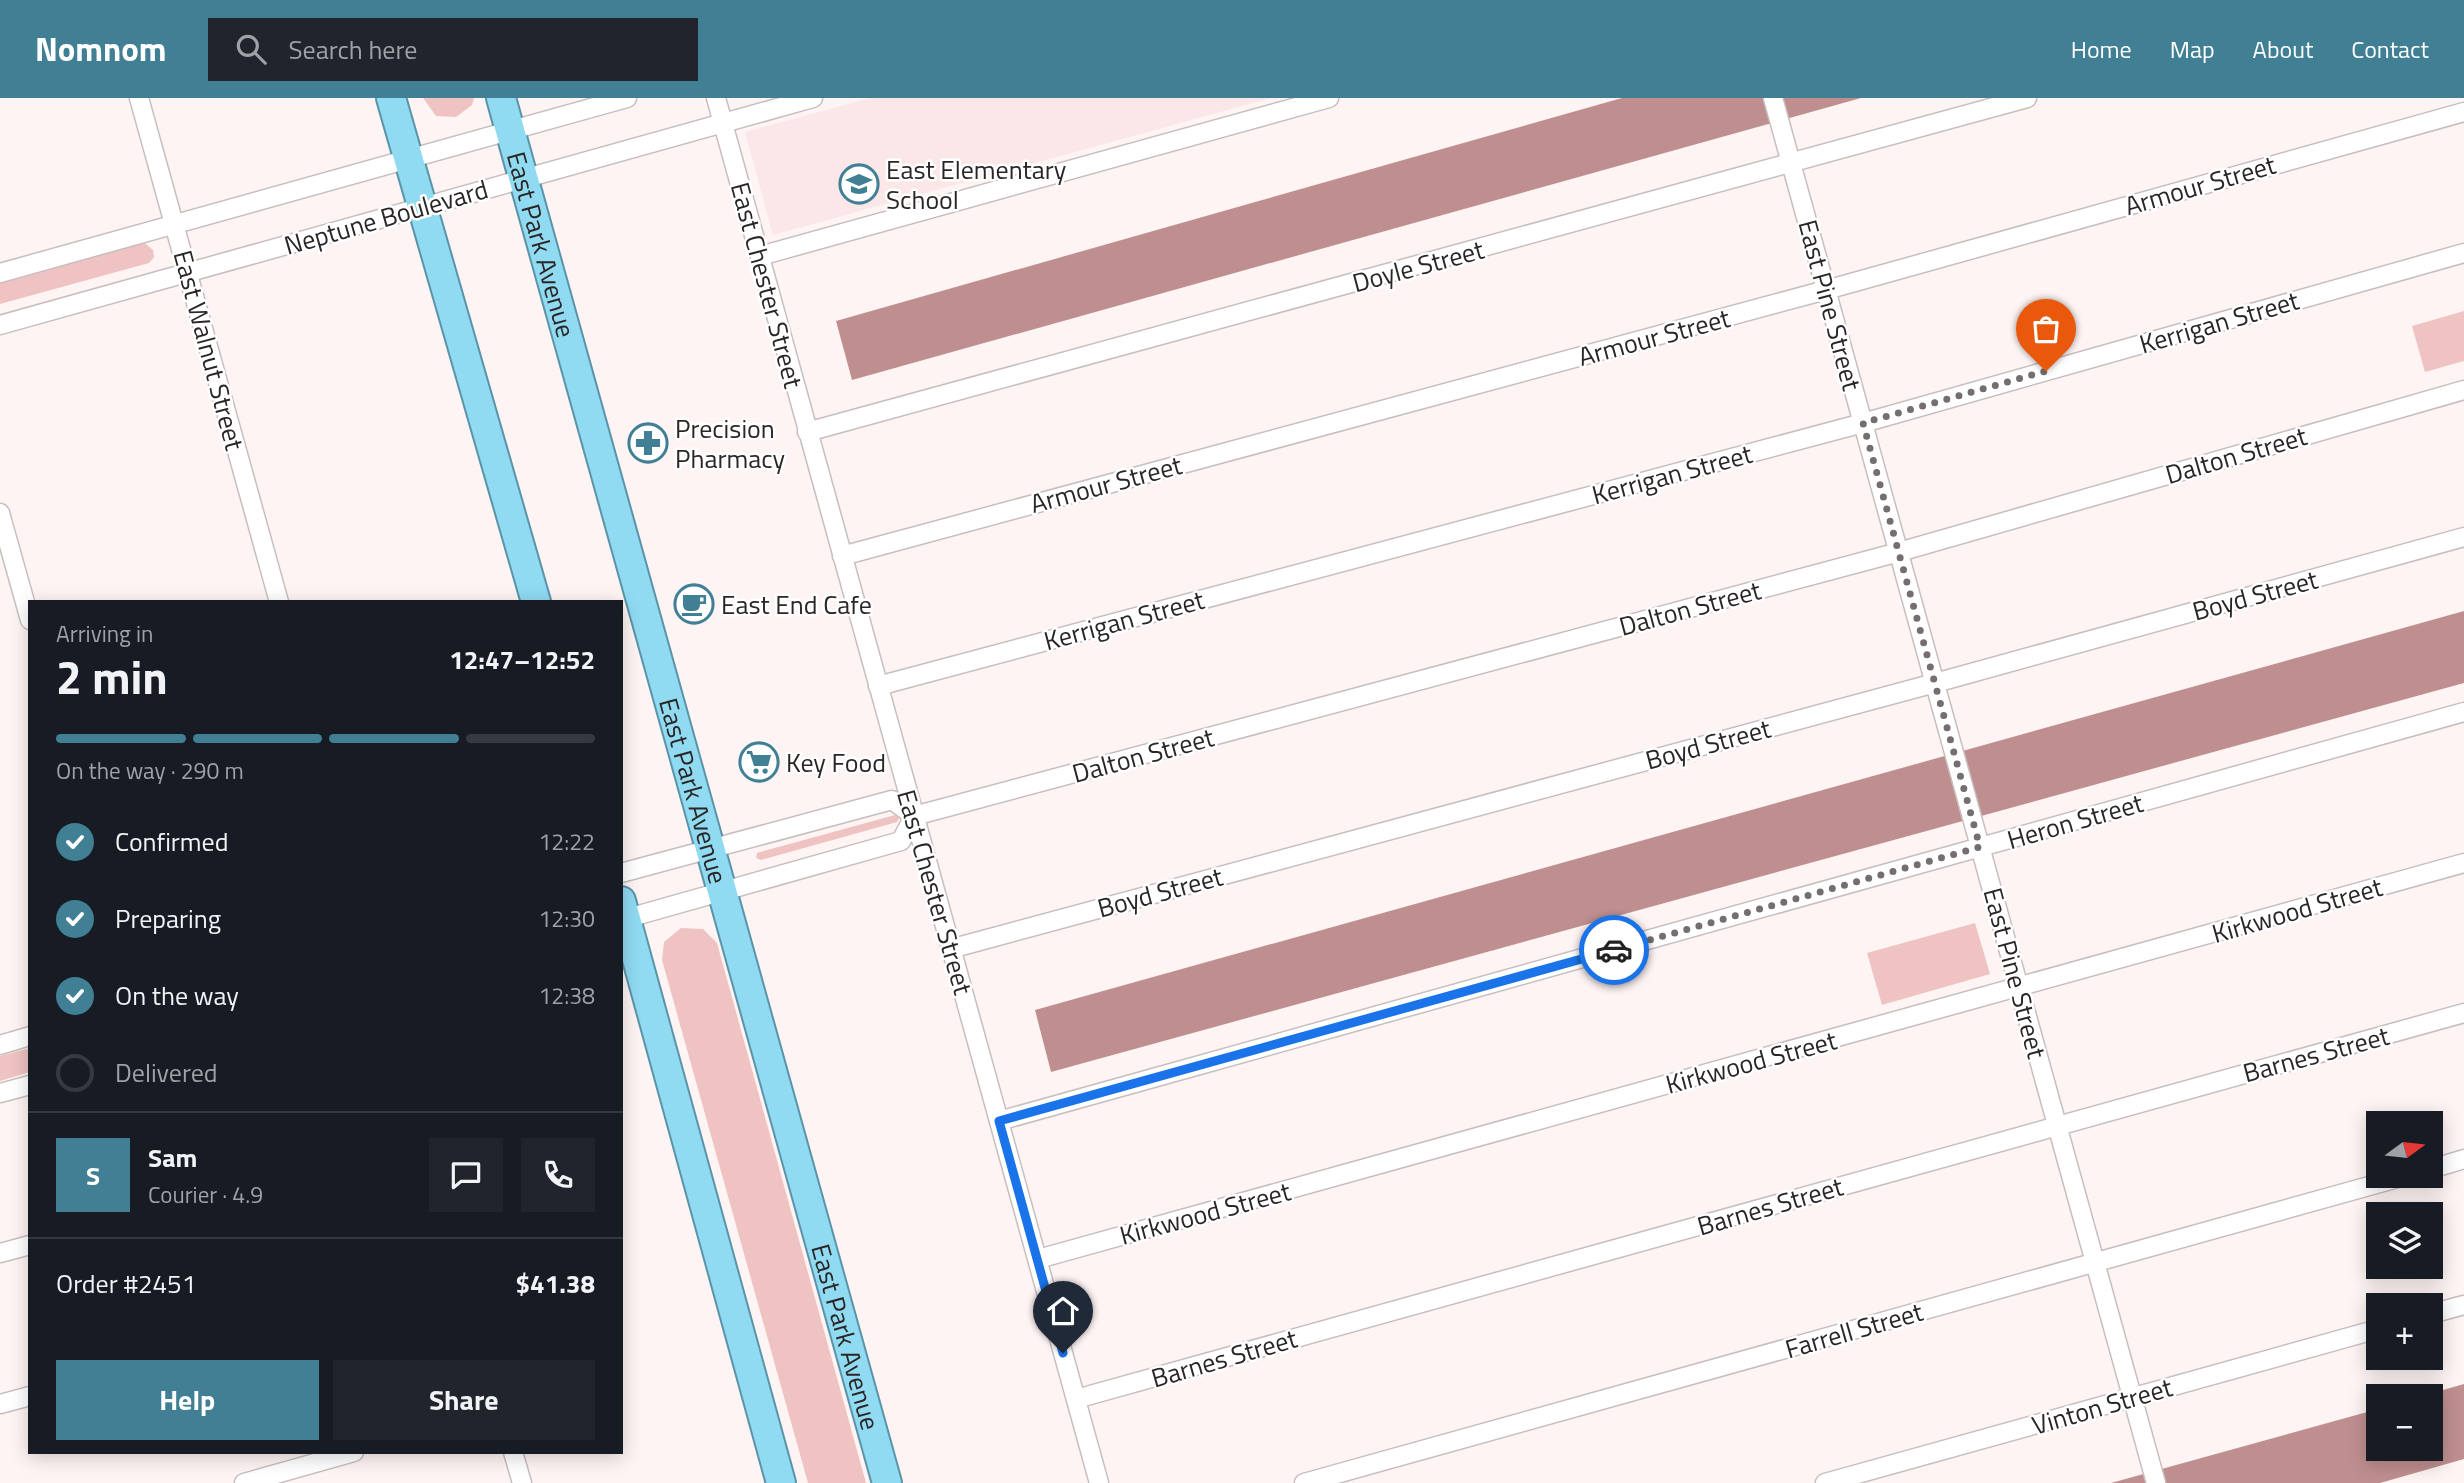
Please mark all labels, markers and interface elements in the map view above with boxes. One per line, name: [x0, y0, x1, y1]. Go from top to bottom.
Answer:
search box: [208, 18, 698, 81]
text: Nomnom: [35, 24, 166, 74]
icon: search: [232, 30, 270, 68]
text: Search here: [288, 30, 417, 69]
text: Home: [2071, 31, 2132, 67]
text: Map: [2170, 31, 2215, 67]
text: About: [2253, 31, 2313, 67]
text: Contact: [2351, 31, 2429, 67]
street label: Armour Street: [2120, 145, 2280, 225]
street label: East Park Avenue: [497, 147, 586, 342]
place label: East Elementary School: [886, 150, 1066, 219]
school or university icon: East Elementary School: [838, 163, 880, 205]
street label: Neptune Boulevard: [280, 169, 492, 265]
street label: East Chester Street: [721, 178, 813, 392]
street label: East Pine Street: [1788, 215, 1872, 395]
street label: Doyle Street: [1348, 230, 1488, 302]
street label: East Walnut Street: [164, 246, 254, 454]
street label: Kerrigan Street: [2135, 281, 2303, 363]
street label: Armour Street: [1574, 298, 1734, 376]
pin: [2016, 299, 2076, 371]
icon: bag: [2027, 310, 2065, 348]
place label: Precision Pharmacy: [675, 409, 785, 478]
street label: Dalton Street: [2161, 416, 2311, 494]
pharmacy icon: Precision Pharmacy: [627, 422, 669, 464]
street label: Kerrigan Street: [1588, 434, 1756, 514]
street label: Armour Street: [1026, 445, 1186, 523]
street label: Boyd Street: [2188, 560, 2322, 630]
street label: Dalton Street: [1615, 570, 1765, 646]
street label: Kerrigan Street: [1040, 580, 1208, 660]
cafe icon: East End Cafe: [673, 583, 715, 625]
place label: East End Cafe: [721, 585, 872, 624]
text: Arriving in: [56, 616, 153, 651]
text: 12:47–12:52: [449, 640, 595, 679]
text: 2 min: [56, 642, 168, 712]
street label: East Park Avenue: [650, 693, 738, 888]
street label: Boyd Street: [1641, 709, 1775, 779]
street label: Dalton Street: [1068, 717, 1218, 793]
supermarket icon: Key Food: [738, 741, 780, 783]
place label: Key Food: [786, 743, 886, 782]
text: On the way · 290 m: [56, 753, 244, 788]
street label: Heron Street: [2002, 783, 2148, 859]
street label: East Chester Street: [887, 785, 983, 999]
text: Confirmed: [115, 822, 229, 861]
icon: check: [56, 823, 94, 861]
text: 12:22: [538, 824, 595, 859]
street label: Boyd Street: [1093, 857, 1227, 927]
street label: Kirkwood Street: [2207, 867, 2387, 953]
street label: East Pine Street: [1973, 883, 2057, 1063]
text: Preparing: [115, 899, 221, 938]
icon: check: [56, 900, 94, 938]
text: 12:30: [538, 901, 595, 936]
courier: [1579, 915, 1649, 985]
icon: car: [1595, 931, 1633, 969]
text: On the way: [115, 976, 239, 1015]
icon: check: [56, 977, 94, 1015]
text: 12:38: [538, 978, 595, 1013]
street label: Barnes Street: [2239, 1016, 2393, 1092]
street label: Kirkwood Street: [1661, 1020, 1841, 1104]
text: Delivered: [115, 1053, 218, 1092]
north arrow: [2366, 1111, 2443, 1188]
map controls: [2366, 1111, 2443, 1461]
text: Sam: [148, 1138, 197, 1177]
button: chat: [429, 1138, 503, 1212]
button: phone: [521, 1138, 595, 1212]
text: S: [86, 1156, 100, 1195]
street label: Barnes Street: [1693, 1167, 1847, 1245]
street label: Kirkwood Street: [1115, 1171, 1295, 1255]
text: Courier · 4.9: [148, 1177, 263, 1212]
button: layers: [2366, 1202, 2443, 1279]
street label: East Park Avenue: [802, 1239, 891, 1434]
text: Order #2451: [56, 1264, 196, 1303]
text: $41.38: [516, 1264, 595, 1303]
pin: [1033, 1281, 1093, 1353]
icon: home: [1044, 1292, 1082, 1330]
street label: Farrell Street: [1781, 1292, 1927, 1368]
button: +: [2366, 1293, 2443, 1370]
street label: Barnes Street: [1147, 1319, 1301, 1397]
button: Help: [56, 1360, 319, 1440]
button: Share: [333, 1360, 595, 1440]
street label: Vinton Street: [2027, 1367, 2177, 1445]
button: −: [2366, 1384, 2443, 1461]

